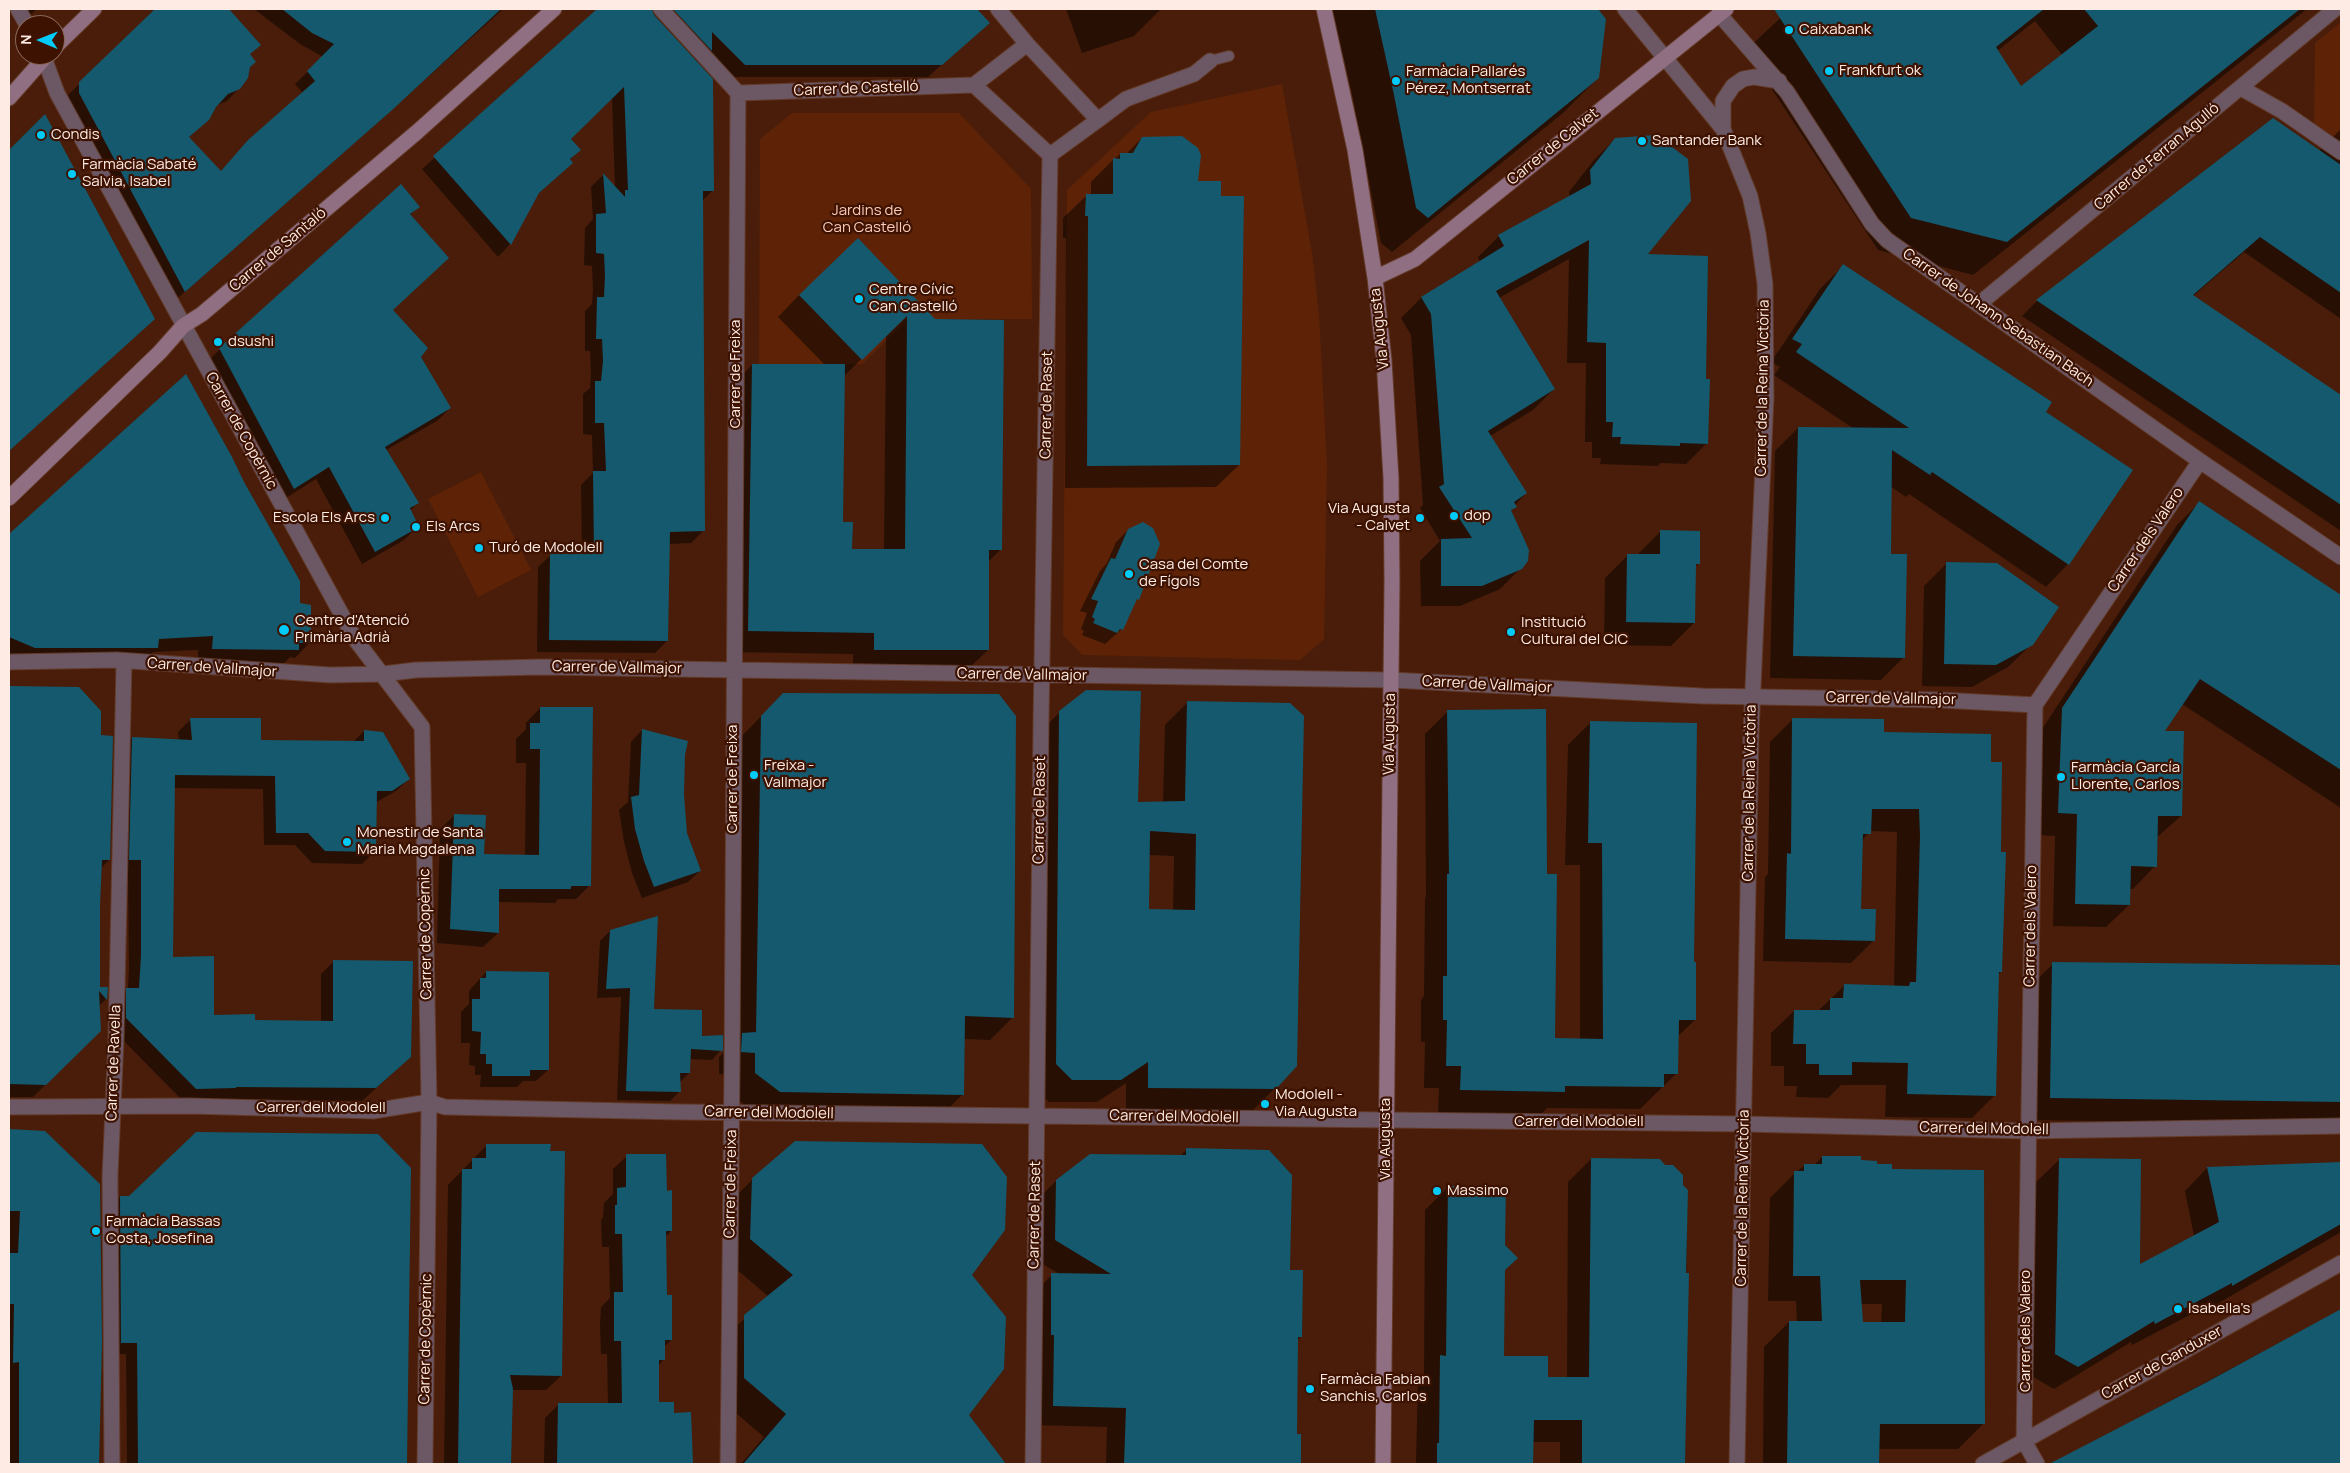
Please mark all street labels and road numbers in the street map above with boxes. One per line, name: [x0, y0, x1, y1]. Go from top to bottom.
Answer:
street label: Carrer de Castelló: [793, 78, 919, 100]
street label: Carrer de Ferran Agulló: [2091, 99, 2223, 215]
street label: Carrer de Calvet: [1504, 105, 1602, 189]
street label: Carrer de Santaló: [226, 204, 330, 296]
street label: Carrer de Johann Sebastian Bach: [1899, 245, 2097, 391]
street label: Via Augusta: [1367, 287, 1393, 371]
street label: Carrer de la Reina Victòria: [1752, 299, 1774, 477]
street label: Carrer de Freixa: [727, 320, 745, 428]
street label: Carrer de Raset: [1037, 351, 1057, 459]
street label: Carrer de Copèrnic: [201, 369, 281, 493]
street label: Carrer dels Valero: [2104, 484, 2188, 596]
street label: Carrer de Vallmajor: [146, 654, 278, 682]
street label: Carrer de Vallmajor: [552, 658, 682, 678]
street label: Carrer de Vallmajor: [957, 665, 1087, 685]
street label: Carrer de Vallmajor: [1421, 673, 1553, 697]
street label: Carrer de Vallmajor: [1826, 689, 1956, 709]
street label: Via Augusta: [1380, 693, 1400, 775]
street label: Carrer de la Reina Victòria: [1739, 704, 1761, 882]
street label: Carrer de Freixa: [724, 725, 742, 833]
street label: Carrer de Raset: [1030, 756, 1050, 864]
street label: Carrer dels Valero: [2021, 865, 2041, 987]
street label: Carrer de Copèrnic: [416, 868, 436, 1000]
street label: Carrer de Ravella: [103, 1004, 125, 1122]
street label: Via Augusta: [1377, 1098, 1395, 1180]
street label: Carrer del Modolell: [256, 1099, 386, 1117]
street label: Carrer del Modolell: [704, 1103, 834, 1123]
street label: Carrer del Modolell: [1109, 1107, 1239, 1127]
street label: Carrer de la Reina Victòria: [1732, 1109, 1754, 1287]
street label: Carrer del Modolell: [1514, 1113, 1644, 1131]
street label: Carrer del Modolell: [1919, 1119, 2049, 1139]
street label: Carrer de Freixa: [721, 1130, 741, 1238]
street label: Carrer de Raset: [1025, 1161, 1045, 1269]
street label: Carrer dels Valero: [2017, 1270, 2035, 1392]
street label: Carrer de Copèrnic: [416, 1273, 436, 1405]
street label: Carrer de Ganduxer: [2099, 1322, 2225, 1404]

